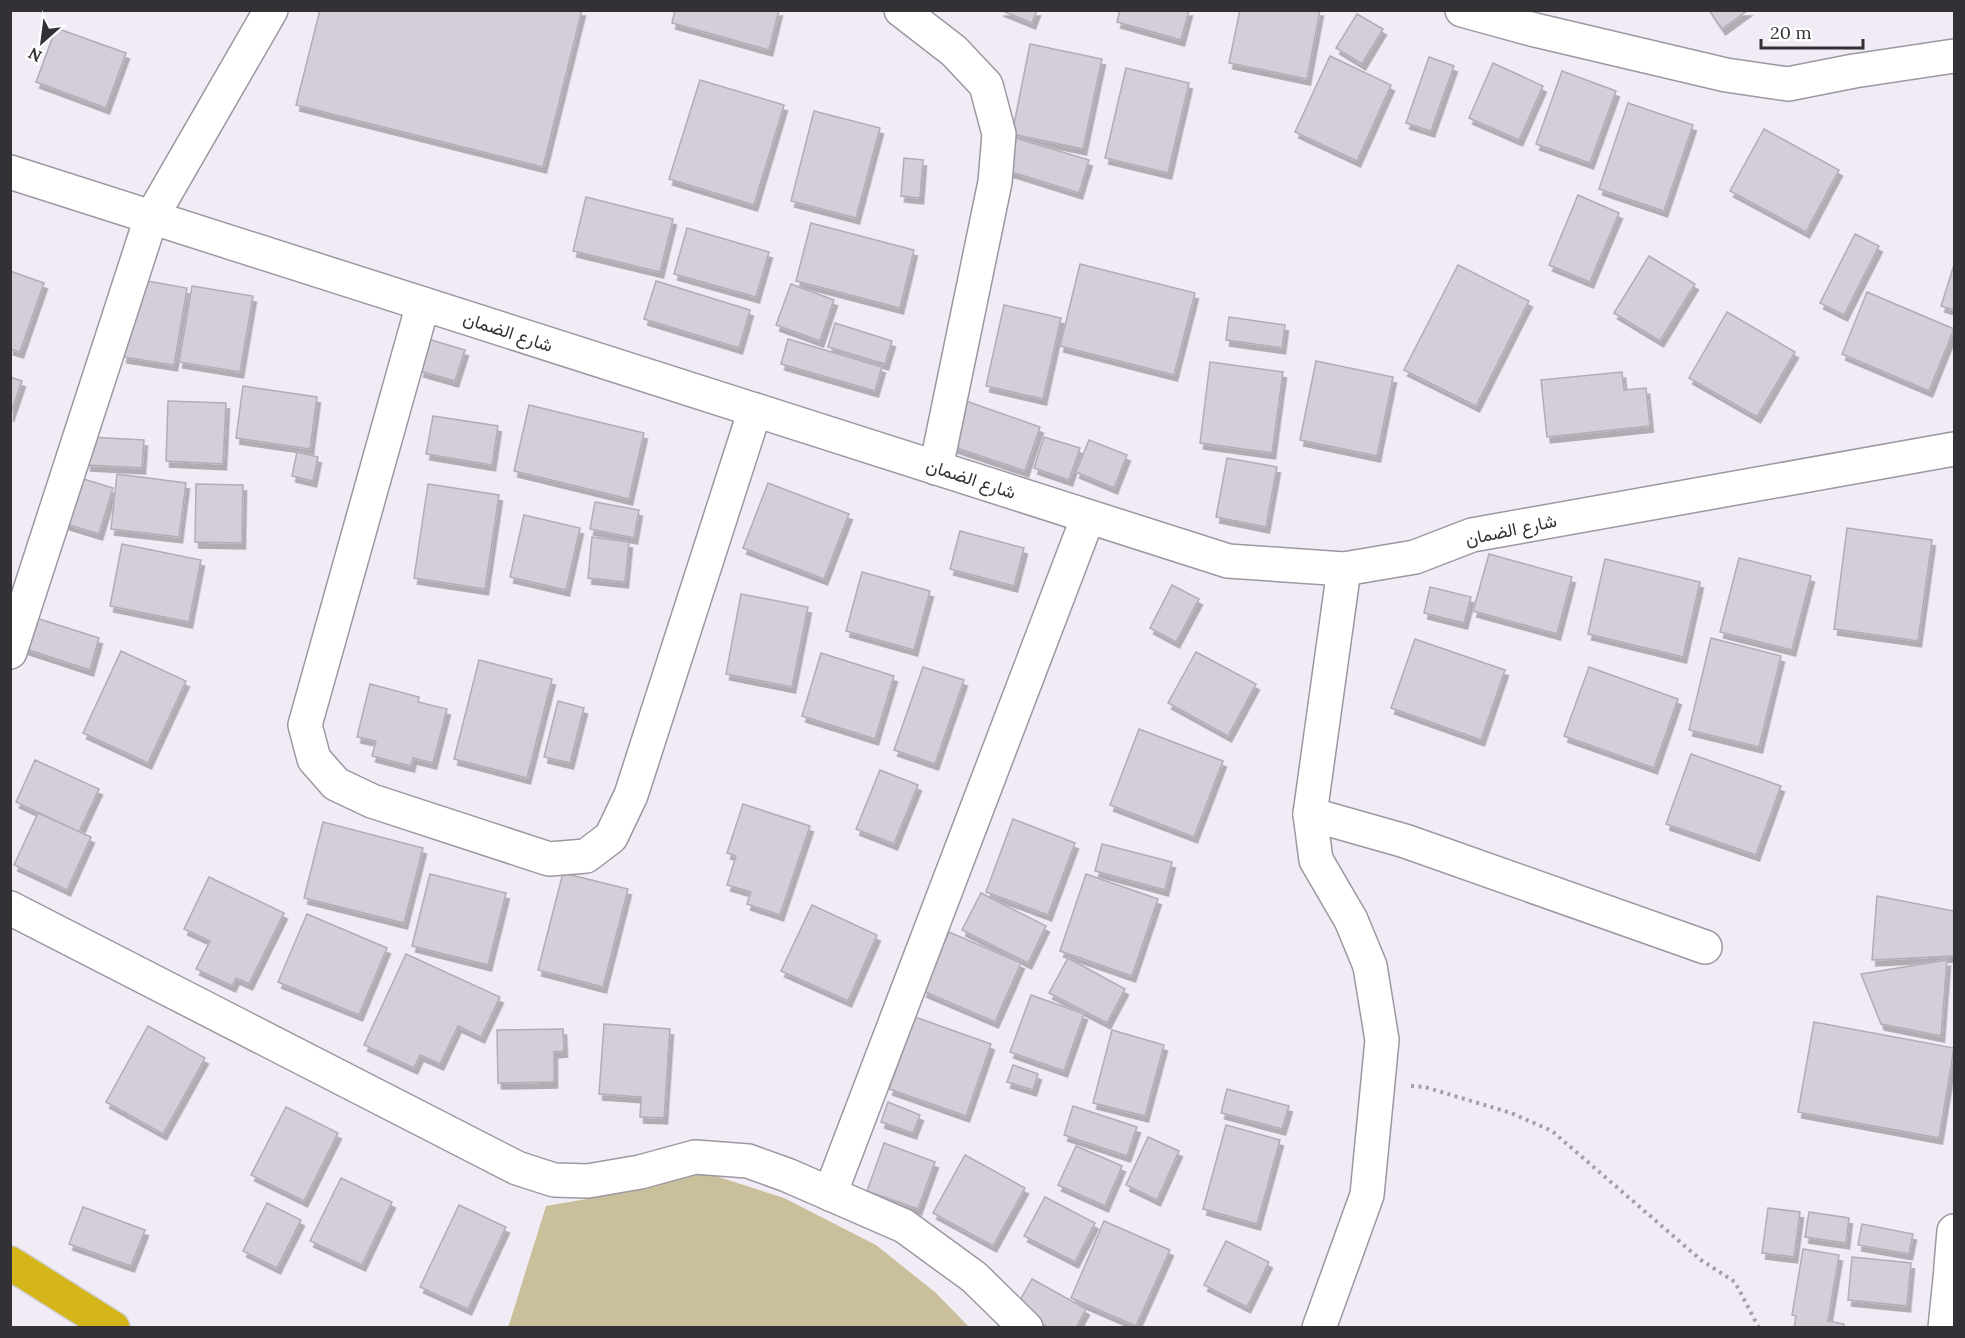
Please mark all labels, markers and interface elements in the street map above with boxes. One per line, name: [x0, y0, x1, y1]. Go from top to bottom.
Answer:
north arrow: [12, 12, 72, 72]
scale bar: [1761, 12, 1863, 50]
text: 20 m: [1770, 21, 1812, 44]
text: N: [25, 44, 45, 67]
street label: شارع الضمان: [460, 306, 556, 358]
street label: شارع الضمان: [923, 453, 1019, 505]
street label: شارع الضمان: [1463, 509, 1559, 551]

